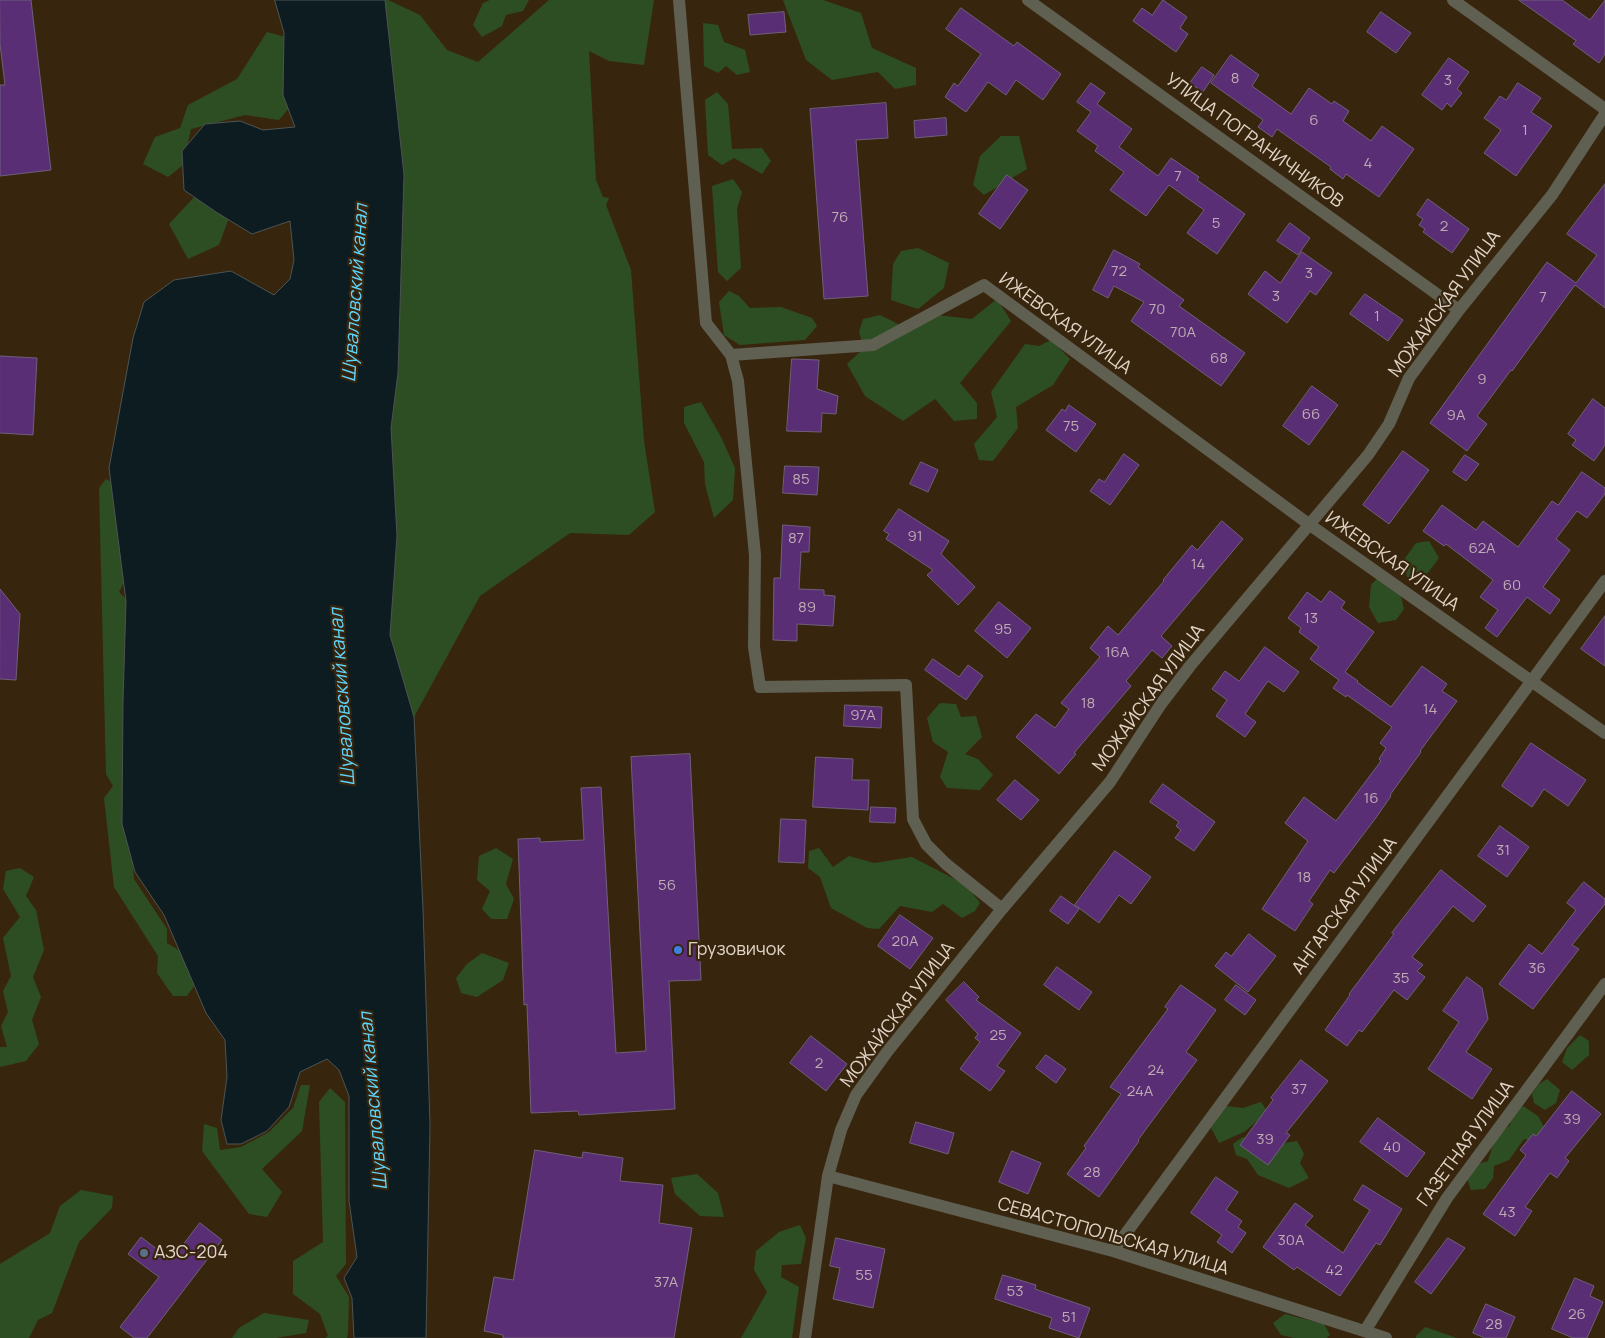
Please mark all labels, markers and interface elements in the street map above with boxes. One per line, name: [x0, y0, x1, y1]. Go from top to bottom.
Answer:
street label: УЛИЦА ПОГРАНИЧНИКОВ: [1161, 69, 1347, 213]
house number: 8: [1231, 70, 1239, 88]
house number: 3: [1444, 72, 1452, 90]
house number: 6: [1309, 112, 1319, 130]
house number: 1: [1522, 122, 1528, 140]
house number: 4: [1364, 155, 1372, 173]
house number: 7: [1174, 168, 1182, 186]
water label: Шуваловский канал: [338, 203, 374, 383]
house number: 76: [832, 209, 848, 227]
house number: 5: [1212, 215, 1220, 233]
house number: 2: [1440, 218, 1448, 236]
street label: МОЖАЙСКАЯ УЛИЦА: [1385, 226, 1505, 382]
house number: 72: [1111, 263, 1127, 281]
house number: 3: [1305, 265, 1313, 283]
street label: ИЖЕВСКАЯ УЛИЦА: [994, 269, 1136, 379]
house number: 3: [1272, 288, 1280, 306]
house number: 7: [1539, 289, 1547, 307]
house number: 70: [1149, 301, 1165, 319]
house number: 1: [1374, 308, 1380, 326]
house number: 70А: [1170, 324, 1196, 342]
house number: 68: [1210, 350, 1228, 368]
house number: 9: [1477, 371, 1487, 389]
house number: 66: [1302, 406, 1320, 424]
house number: 9А: [1447, 407, 1465, 425]
house number: 75: [1063, 418, 1079, 436]
house number: 85: [792, 471, 810, 489]
street label: ИЖЕВСКАЯ УЛИЦА: [1321, 508, 1463, 616]
house number: 91: [907, 528, 923, 546]
house number: 87: [788, 530, 804, 548]
house number: 62А: [1468, 540, 1496, 558]
house number: 14: [1191, 556, 1205, 574]
house number: 60: [1503, 577, 1521, 595]
house number: 89: [798, 599, 816, 617]
water label: Шуваловский канал: [325, 607, 361, 787]
house number: 13: [1304, 610, 1318, 628]
street label: МОЖАЙСКАЯ УЛИЦА: [1089, 620, 1209, 776]
house number: 95: [994, 621, 1012, 639]
house number: 16А: [1105, 644, 1129, 662]
house number: 18: [1081, 695, 1095, 713]
house number: 14: [1423, 701, 1437, 719]
house number: 97А: [850, 707, 876, 725]
house number: 16: [1363, 790, 1379, 808]
street label: АНГАРСКАЯ УЛИЦА: [1288, 833, 1402, 979]
house number: 31: [1496, 842, 1510, 860]
house number: 18: [1297, 869, 1311, 887]
house number: 56: [658, 877, 676, 895]
house number: 20А: [891, 933, 919, 951]
street label: МОЖАЙСКАЯ УЛИЦА: [836, 938, 960, 1092]
place label: Грузовичок: [688, 939, 785, 961]
marker: Грузовичок: [672, 944, 684, 956]
house number: 36: [1528, 960, 1546, 978]
house number: 35: [1393, 970, 1409, 988]
water label: Шуваловский канал: [355, 1011, 393, 1191]
house number: 25: [989, 1027, 1007, 1045]
house number: 2: [815, 1055, 823, 1073]
house number: 24: [1147, 1062, 1165, 1080]
street label: ГАЗЕТНАЯ УЛИЦА: [1413, 1077, 1519, 1211]
house number: 37: [1291, 1081, 1307, 1099]
house number: 24А: [1127, 1083, 1153, 1101]
house number: 39: [1563, 1111, 1581, 1129]
house number: 39: [1256, 1131, 1274, 1149]
house number: 40: [1383, 1139, 1401, 1157]
house number: 28: [1083, 1164, 1101, 1182]
street label: СЕВАСТОПОЛЬСКАЯ УЛИЦА: [995, 1194, 1231, 1280]
house number: 43: [1498, 1204, 1516, 1222]
house number: 30А: [1278, 1232, 1304, 1250]
place label: АЗС-204: [154, 1242, 228, 1264]
marker: АЗС-204: [138, 1247, 150, 1259]
house number: 42: [1325, 1262, 1343, 1280]
house number: 55: [855, 1267, 873, 1285]
house number: 37А: [654, 1274, 678, 1292]
house number: 53: [1007, 1283, 1023, 1301]
house number: 26: [1568, 1306, 1586, 1324]
house number: 51: [1062, 1309, 1076, 1327]
house number: 28: [1485, 1316, 1503, 1334]

